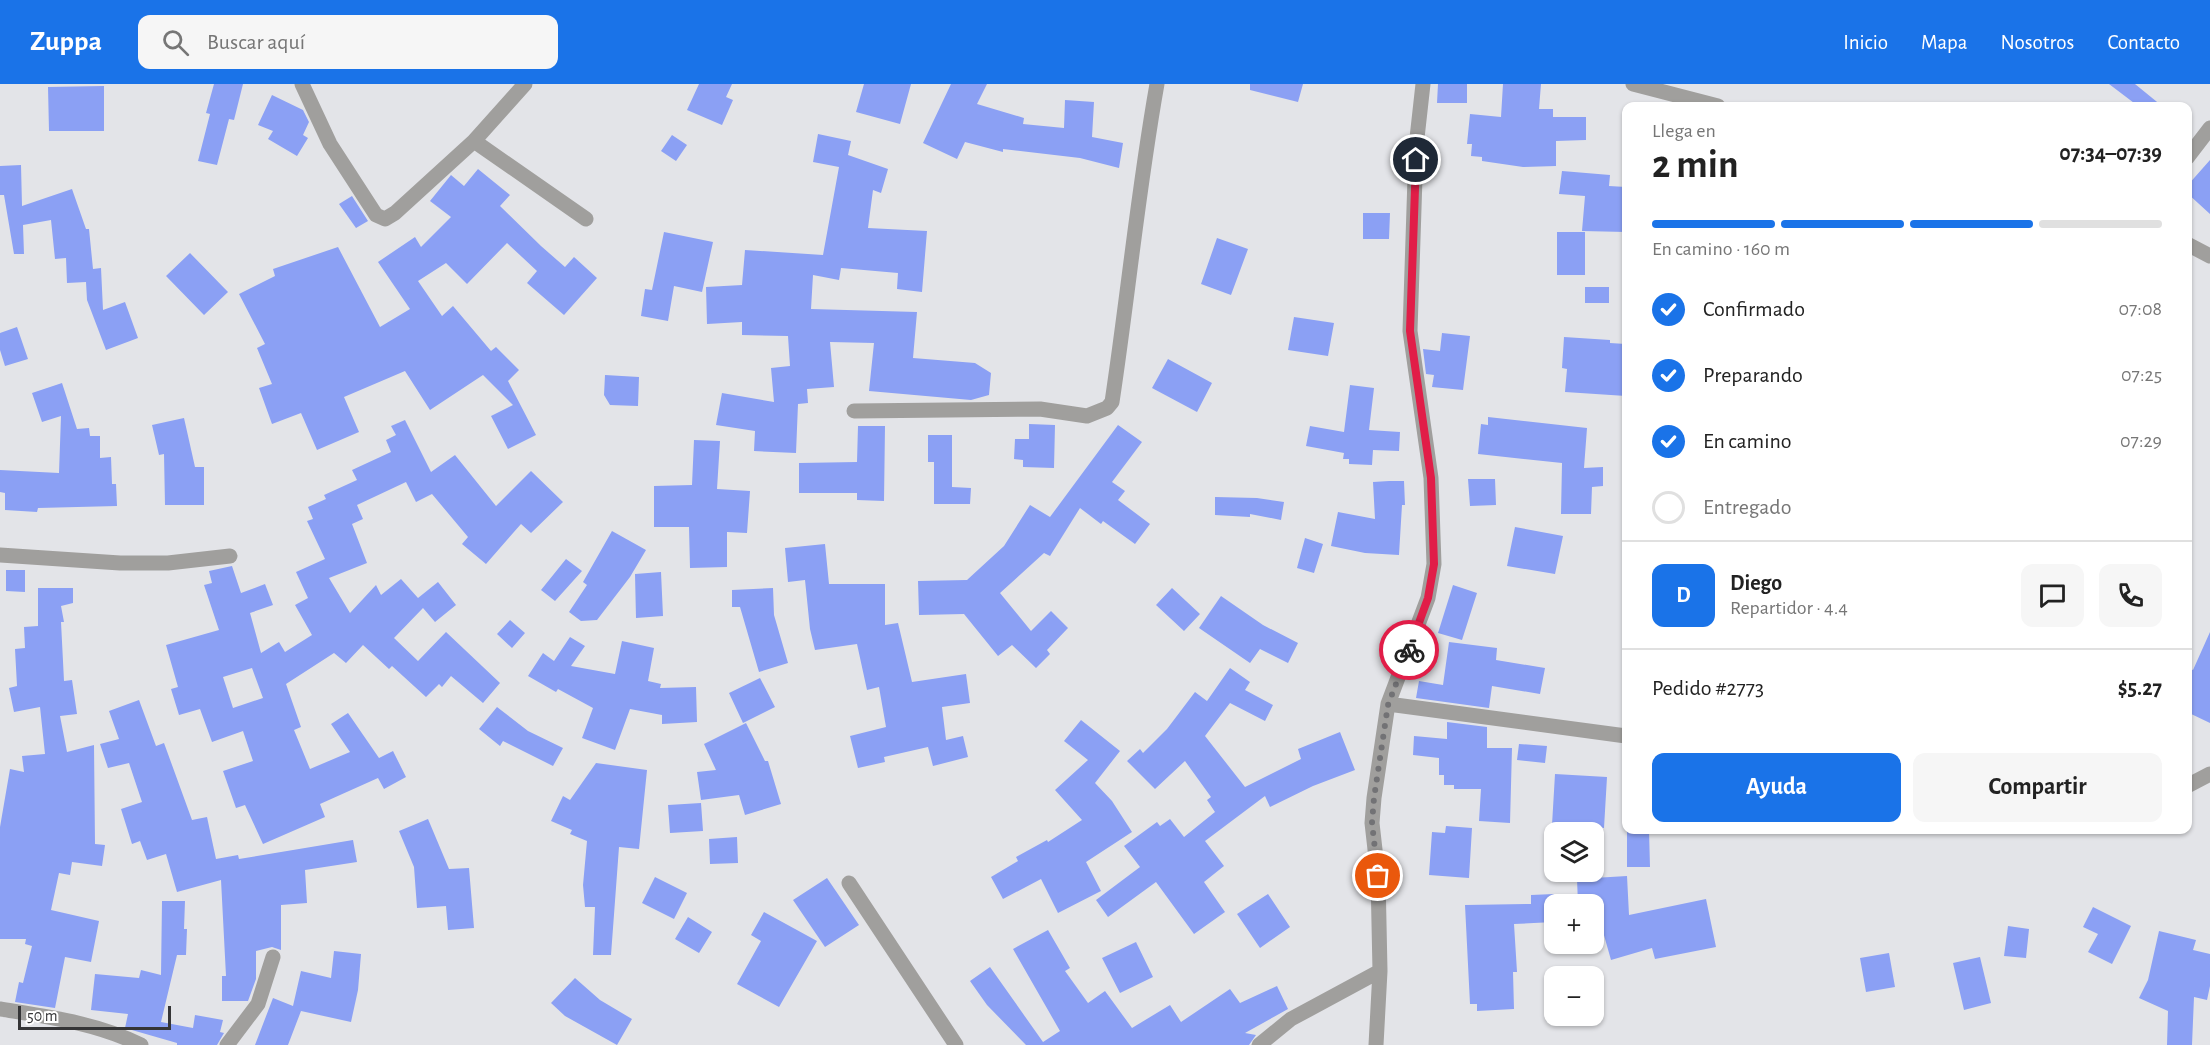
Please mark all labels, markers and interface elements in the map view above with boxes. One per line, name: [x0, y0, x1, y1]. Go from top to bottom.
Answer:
search box: [138, 15, 558, 69]
icon: search: [159, 26, 192, 59]
text: Zuppa: [30, 28, 102, 56]
text: Buscar aquí: [207, 31, 305, 53]
text: Inicio: [1843, 32, 1888, 53]
text: Mapa: [1921, 32, 1968, 53]
text: Nosotros: [2001, 32, 2074, 53]
text: Contacto: [2107, 32, 2180, 53]
text: Llega en: [1652, 121, 1716, 141]
pin: [1390, 134, 1441, 185]
text: 07:34–07:39: [2059, 142, 2162, 164]
icon: home: [1399, 143, 1432, 176]
text: 2 min: [1652, 146, 1739, 185]
text: En camino · 160 m: [1652, 239, 1790, 259]
icon: check: [1652, 293, 1685, 326]
text: Confirmado: [1703, 298, 1805, 320]
text: 07:08: [2118, 299, 2162, 319]
icon: check: [1652, 359, 1685, 392]
text: Preparando: [1703, 364, 1803, 386]
text: 07:25: [2121, 365, 2162, 385]
icon: check: [1652, 425, 1685, 458]
text: En camino: [1703, 430, 1792, 452]
text: 07:29: [2120, 431, 2162, 451]
text: Entregado: [1703, 496, 1792, 518]
button: chat: [2021, 564, 2084, 627]
button: phone: [2099, 564, 2162, 627]
text: Diego: [1730, 572, 1782, 594]
text: D: [1676, 584, 1691, 606]
text: Repartidor · 4.4: [1730, 598, 1848, 618]
courier: [1379, 620, 1439, 680]
icon: bike: [1393, 634, 1426, 667]
text: Pedido #2773: [1652, 677, 1764, 699]
text: $5.27: [2118, 677, 2162, 699]
button: Ayuda: [1652, 753, 1901, 822]
button: Compartir: [1913, 753, 2162, 822]
map controls: [1544, 822, 1604, 1026]
button: layers: [1544, 822, 1604, 882]
pin: [1352, 850, 1403, 901]
icon: bag: [1361, 859, 1394, 892]
button: +: [1544, 894, 1604, 954]
button: −: [1544, 966, 1604, 1026]
scale bar: [18, 1003, 171, 1030]
text: 50 m: [27, 1008, 58, 1024]

